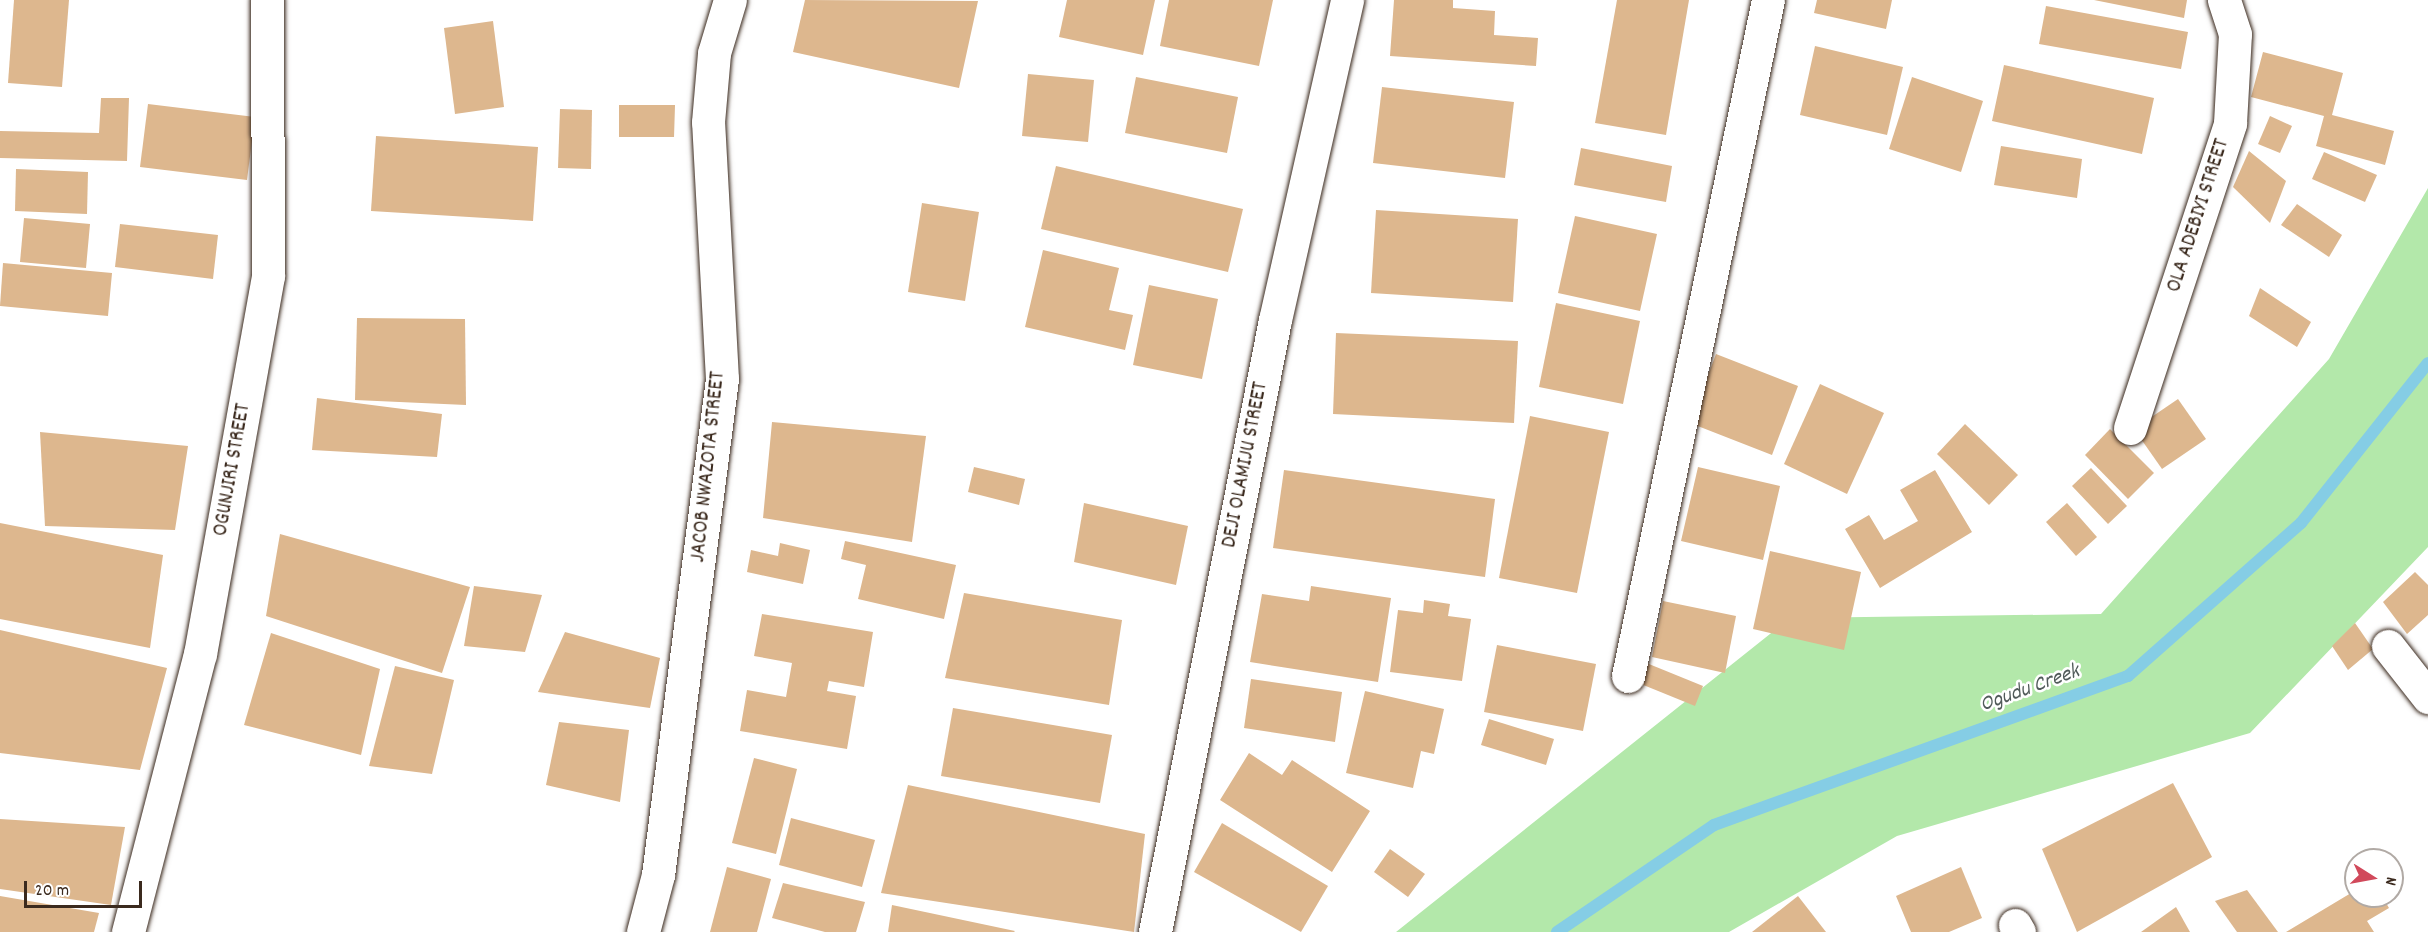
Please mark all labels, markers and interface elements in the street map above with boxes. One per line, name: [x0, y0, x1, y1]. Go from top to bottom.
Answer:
street label: OLA ADEBIYI STREET: [2162, 136, 2236, 296]
street label: JACOB NWAZOTA STREET: [686, 370, 732, 564]
street label: DEJI OLAMIJU STREET: [1218, 380, 1274, 550]
street label: OGUNJIRI STREET: [209, 402, 257, 538]
water label: Ogudu Creek: [1977, 659, 2083, 719]
north arrow: [2344, 848, 2404, 908]
scale bar: [27, 869, 146, 907]
text: N: [2378, 875, 2402, 887]
text: 20 m: [35, 879, 69, 904]

